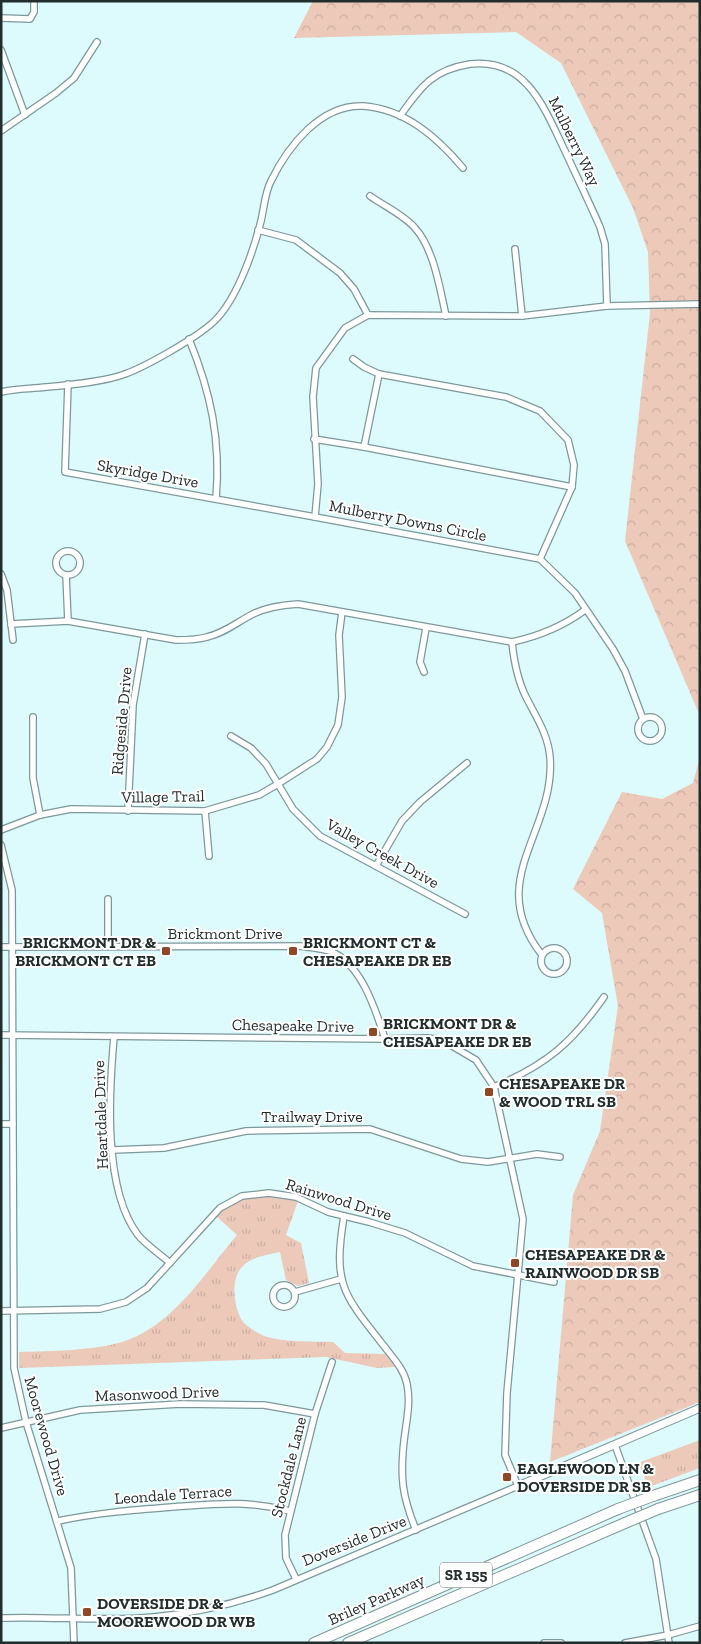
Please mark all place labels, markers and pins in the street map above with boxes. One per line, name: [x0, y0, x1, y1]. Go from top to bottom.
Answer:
place label: BRICKMONT DR & BRICKMONT CT EB: [15, 933, 156, 970]
place label: BRICKMONT CT & CHESAPEAKE DR EB: [303, 933, 451, 970]
marker: BRICKMONT DR & BRICKMONT CT EB: [160, 945, 172, 957]
marker: BRICKMONT CT & CHESAPEAKE DR EB: [287, 945, 299, 957]
place label: BRICKMONT DR & CHESAPEAKE DR EB: [383, 1014, 531, 1051]
marker: BRICKMONT DR & CHESAPEAKE DR EB: [367, 1026, 379, 1038]
place label: CHESAPEAKE DR & WOOD TRL SB: [499, 1074, 626, 1111]
marker: CHESAPEAKE DR & WOOD TRL SB: [483, 1086, 495, 1098]
place label: CHESAPEAKE DR & RAINWOOD DR SB: [525, 1245, 665, 1282]
marker: CHESAPEAKE DR & RAINWOOD DR SB: [509, 1257, 521, 1269]
place label: EAGLEWOOD LN & DOVERSIDE DR SB: [517, 1459, 654, 1496]
marker: EAGLEWOOD LN & DOVERSIDE DR SB: [501, 1471, 513, 1483]
place label: DOVERSIDE DR & MOOREWOOD DR WB: [97, 1594, 255, 1631]
marker: DOVERSIDE DR & MOOREWOOD DR WB: [81, 1606, 93, 1618]

